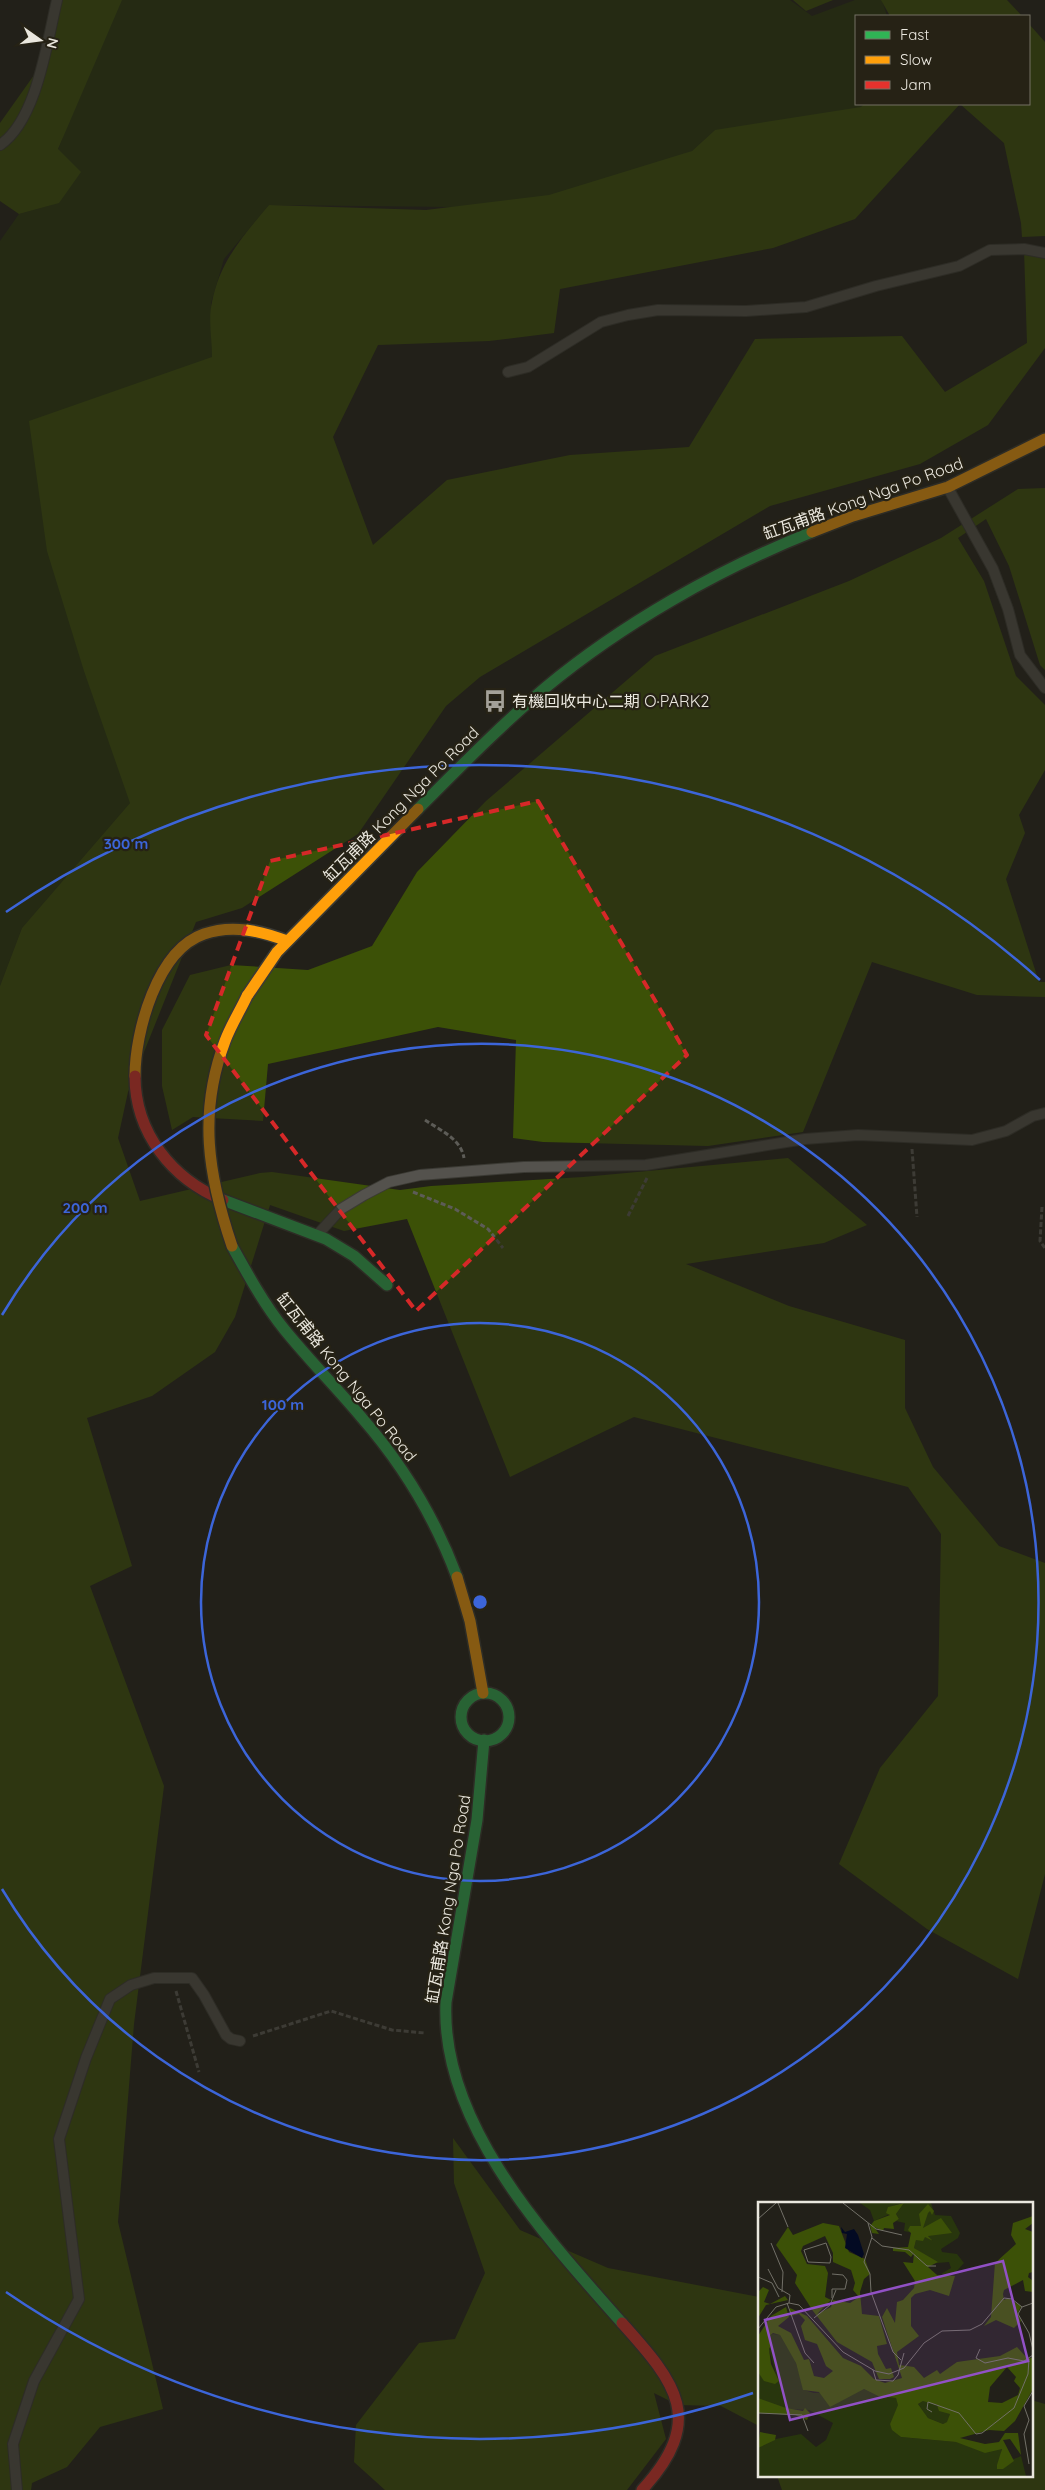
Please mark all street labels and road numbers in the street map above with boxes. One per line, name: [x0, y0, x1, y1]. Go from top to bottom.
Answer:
street label: 缸瓦甫路 Kong Nga Po Road: [761, 453, 965, 543]
street label: 缸瓦甫路 Kong Nga Po Road: [319, 722, 483, 886]
street label: 缸瓦甫路 Kong Nga Po Road: [273, 1289, 421, 1465]
street label: 缸瓦甫路 Kong Nga Po Road: [422, 1793, 474, 2005]

